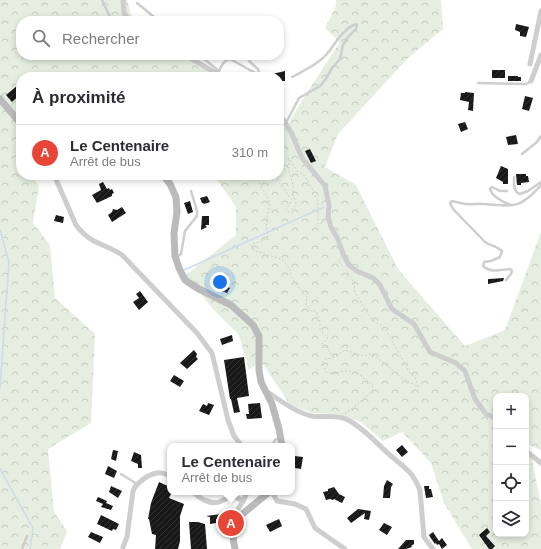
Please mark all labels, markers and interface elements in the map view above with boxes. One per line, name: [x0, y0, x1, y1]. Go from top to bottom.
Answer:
search box: [16, 16, 284, 60]
icon: search: [30, 27, 52, 49]
text: Rechercher: [62, 30, 140, 47]
text: À proximité: [32, 88, 126, 107]
text: Le Centenaire: [70, 137, 169, 154]
text: A: [40, 145, 50, 160]
text: 310 m: [232, 145, 268, 160]
text: Arrêt de bus: [70, 154, 141, 169]
your location: [210, 272, 230, 292]
map controls: [493, 393, 529, 537]
button: +: [493, 393, 529, 429]
button: −: [493, 429, 529, 465]
popup: [167, 443, 295, 495]
text: Le Centenaire: [181, 453, 281, 470]
button: locate: [493, 465, 529, 501]
text: Arrêt de bus: [181, 470, 252, 485]
button: layers: [493, 501, 529, 537]
pin: A: [218, 508, 244, 538]

